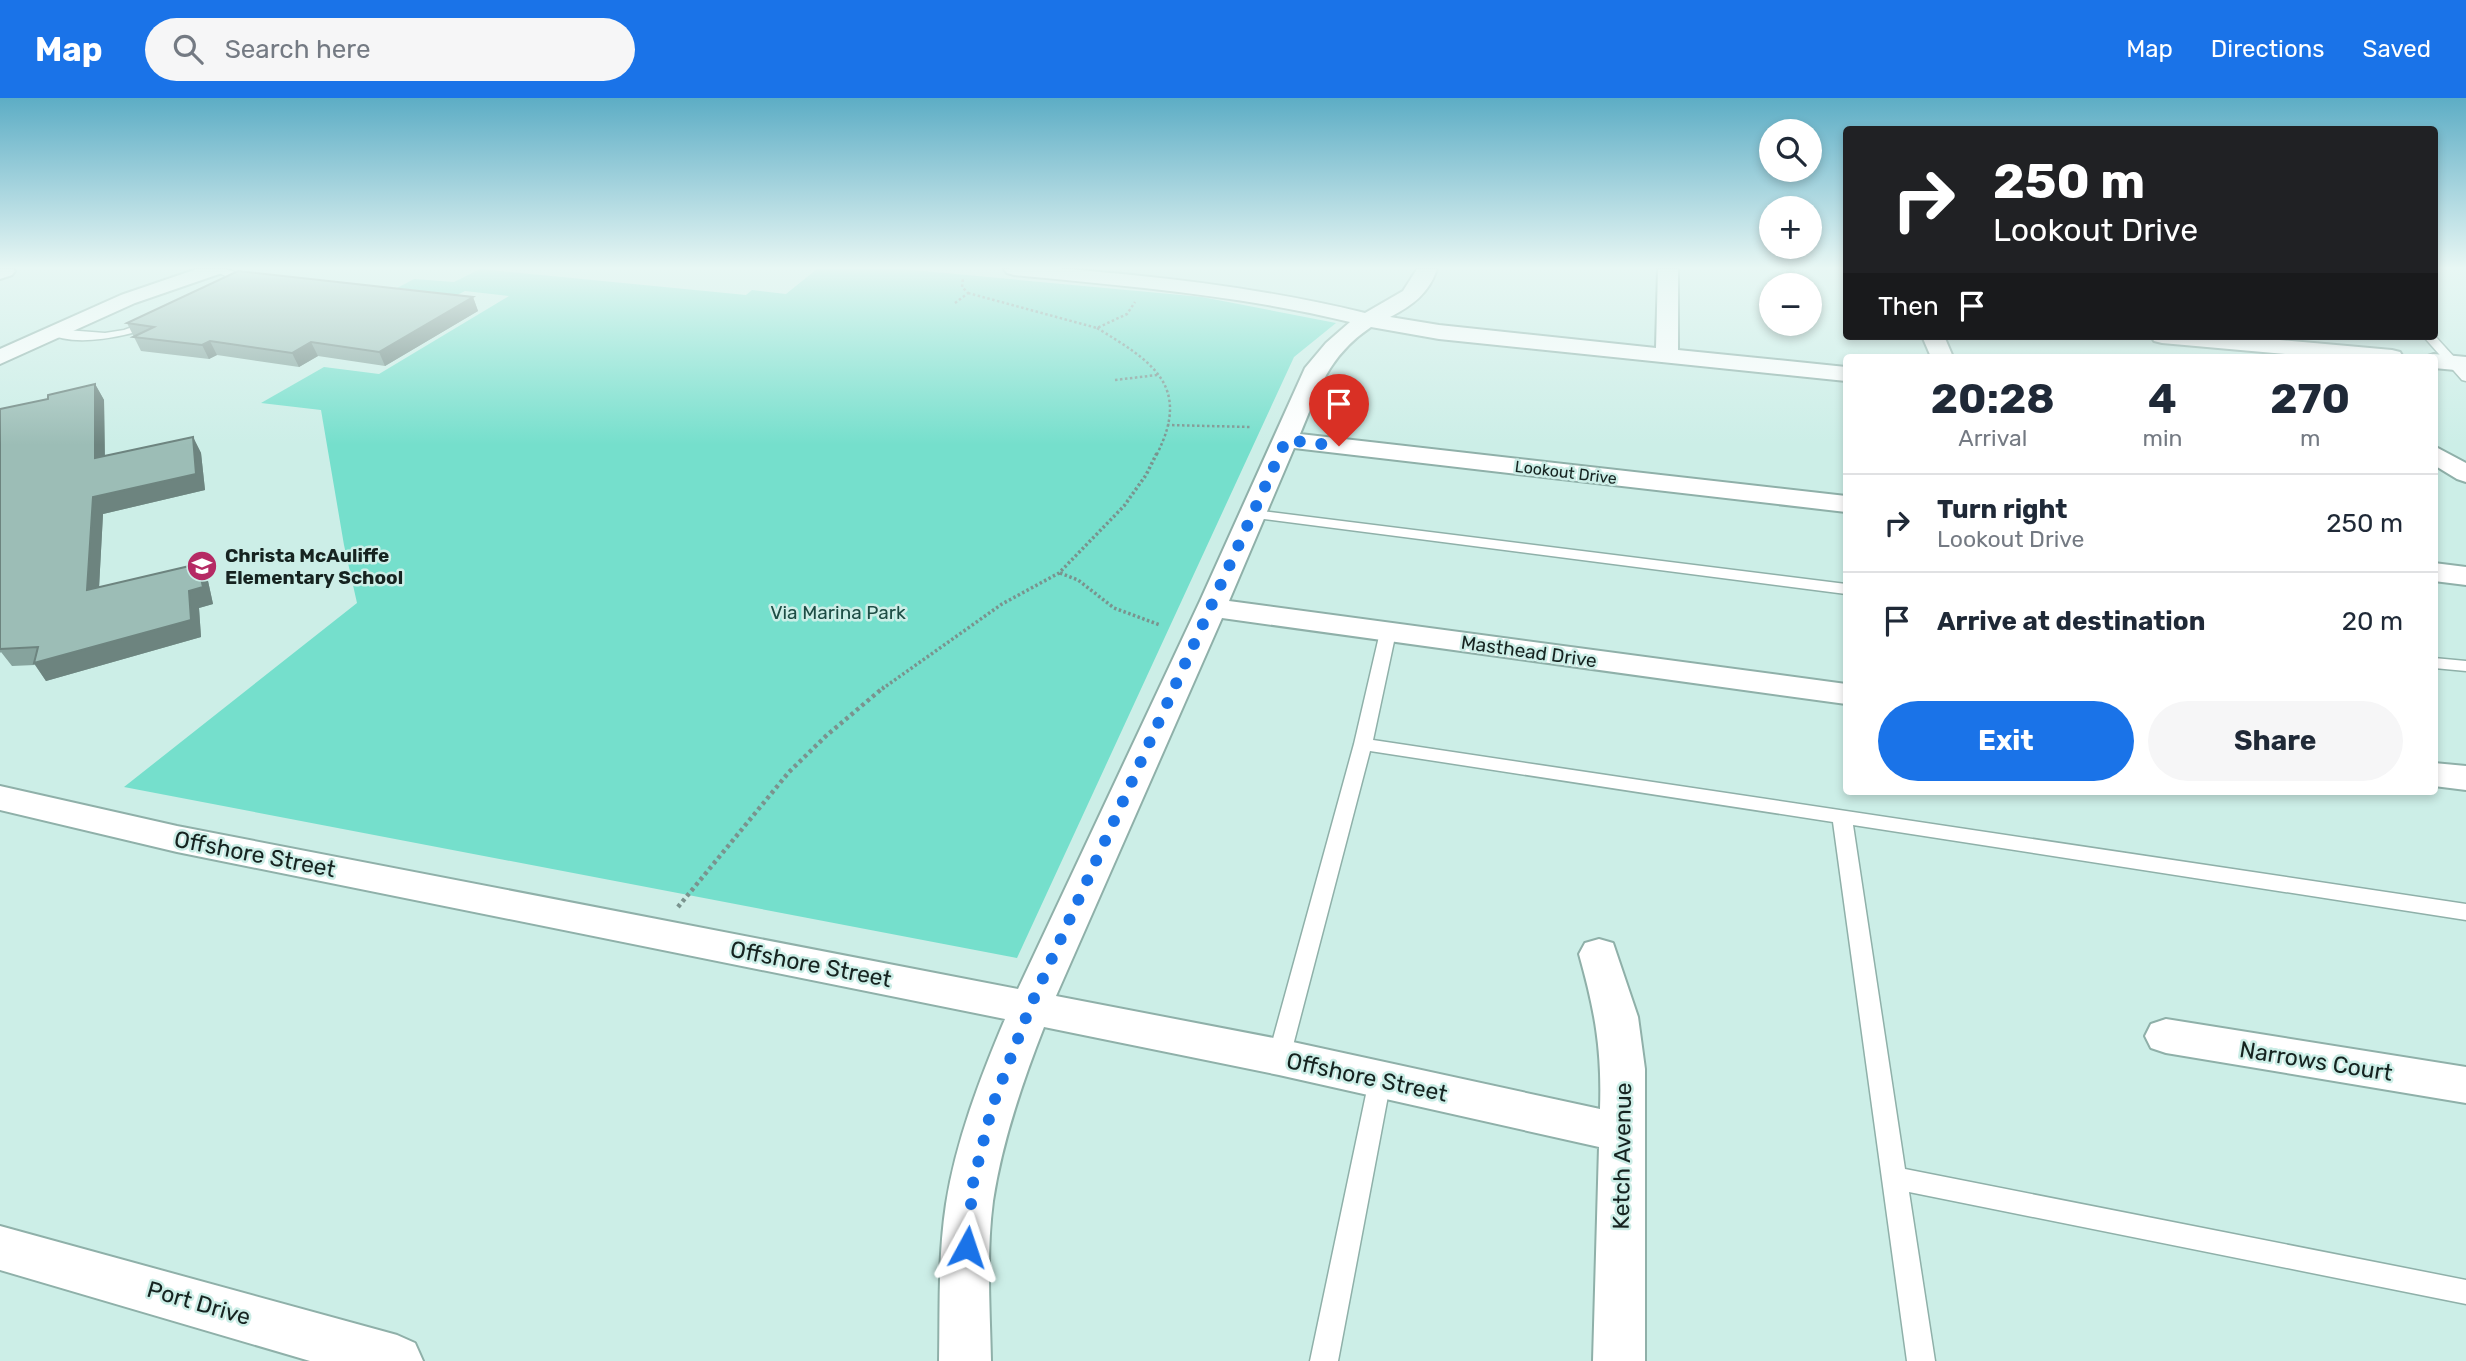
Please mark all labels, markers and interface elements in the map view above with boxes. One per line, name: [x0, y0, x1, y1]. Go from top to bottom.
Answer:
search box: [145, 18, 635, 81]
text: Map: [35, 30, 103, 69]
icon: search: [169, 30, 207, 68]
text: Search here: [225, 34, 370, 65]
text: Map: [2126, 35, 2173, 63]
text: Directions: [2211, 35, 2324, 63]
text: Saved: [2362, 35, 2431, 63]
map controls: [1759, 119, 1822, 336]
button: search: [1759, 119, 1822, 182]
text: 250 m: [1993, 152, 2145, 210]
icon: right: [1878, 154, 1969, 245]
button: +: [1759, 196, 1822, 259]
text: Lookout Drive: [1993, 211, 2198, 249]
button: −: [1759, 273, 1822, 336]
icon: arrive: [1953, 287, 1991, 325]
text: Then: [1878, 291, 1939, 322]
pin: [1309, 374, 1369, 446]
text: 20:28: [1931, 374, 2055, 424]
text: 4: [2148, 374, 2177, 424]
text: 270: [2270, 374, 2350, 424]
icon: arrive: [1320, 385, 1358, 423]
text: Arrival: [1958, 424, 2027, 452]
text: min: [2142, 424, 2182, 452]
text: m: [2300, 424, 2320, 452]
street label: Lookout Drive: [1514, 457, 1618, 488]
text: Turn right: [1937, 494, 2067, 525]
icon: right: [1878, 504, 1916, 542]
text: 250 m: [2326, 508, 2403, 539]
text: Lookout Drive: [1937, 525, 2084, 553]
place label: Christa McAuliffe Elementary School: [225, 544, 403, 589]
school or university icon: Christa McAuliffe Elementary School: [185, 549, 219, 583]
park label: Via Marina Park: [770, 601, 906, 624]
icon: arrive: [1878, 602, 1916, 640]
text: Arrive at destination: [1937, 606, 2205, 637]
text: 20 m: [2342, 606, 2403, 637]
street label: Masthead Drive: [1459, 631, 1598, 672]
button: Exit: [1878, 701, 2134, 781]
button: Share: [2148, 701, 2403, 781]
street label: Offshore Street: [172, 825, 338, 883]
street label: Offshore Street: [728, 935, 894, 993]
street label: Narrows Court: [2238, 1035, 2394, 1087]
street label: Offshore Street: [1284, 1046, 1450, 1108]
street label: Ketch Avenue: [1607, 1082, 1637, 1230]
position arrow: [930, 1210, 1004, 1284]
street label: Port Drive: [144, 1275, 254, 1331]

